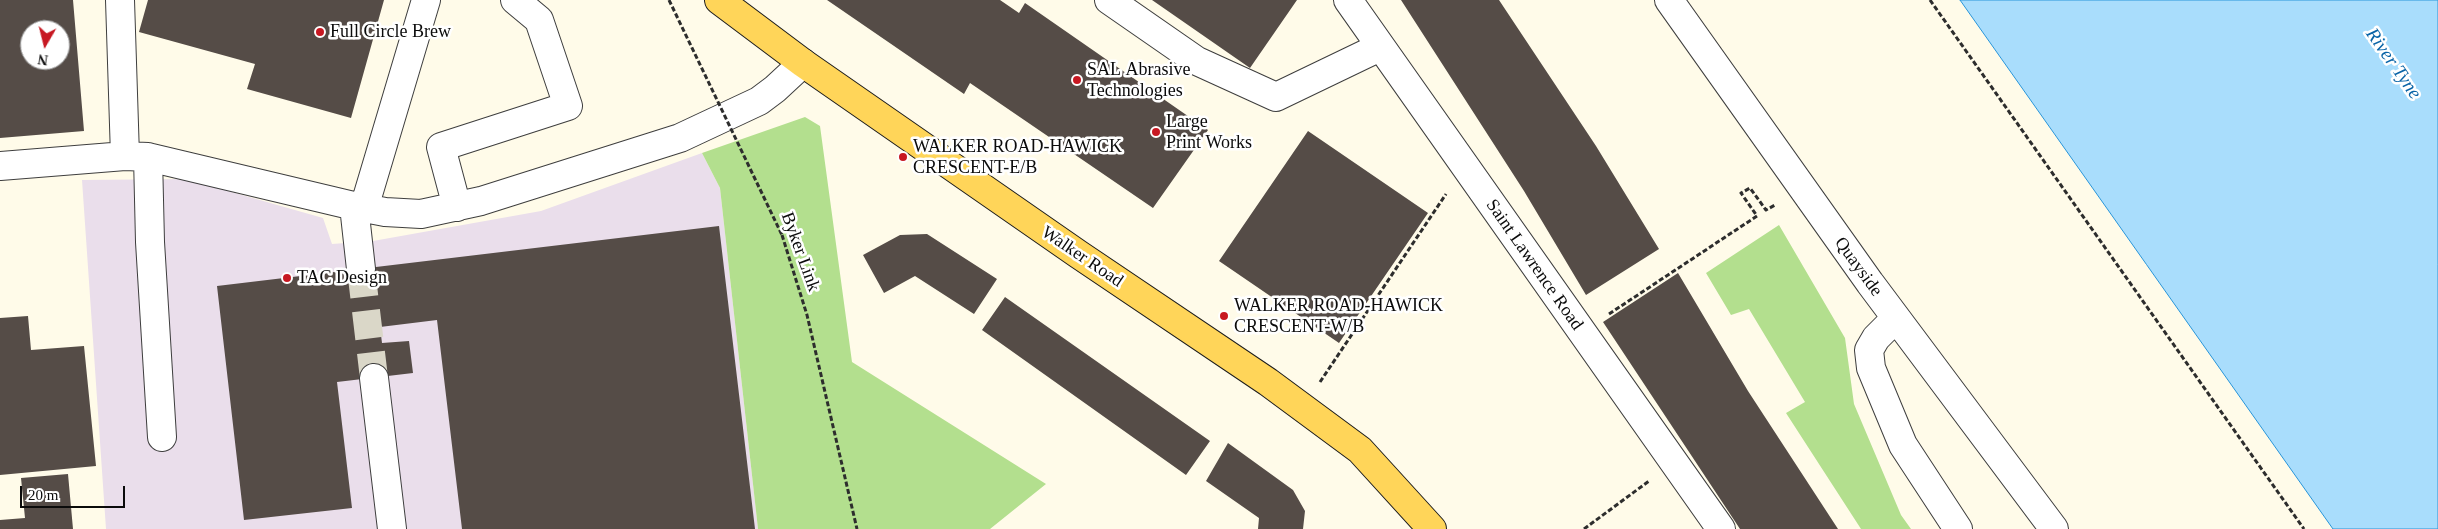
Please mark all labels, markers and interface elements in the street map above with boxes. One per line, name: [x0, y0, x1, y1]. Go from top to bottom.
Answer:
north arrow: [20, 20, 70, 70]
place label: Full Circle Brew: [330, 21, 451, 43]
water label: River Tyne: [2360, 24, 2426, 104]
marker: Full Circle Brew: [314, 26, 326, 38]
text: N: [37, 51, 49, 67]
place label: SAL Abrasive Technologies: [1087, 59, 1190, 102]
marker: SAL Abrasive Technologies: [1071, 74, 1083, 86]
place label: Large Print Works: [1166, 111, 1252, 154]
marker: Large Print Works: [1150, 126, 1162, 138]
place label: WALKER ROAD-HAWICK CRESCENT-E/B: [913, 136, 1122, 178]
marker: WALKER ROAD-HAWICK CRESCENT-E/B: [897, 151, 909, 163]
street label: Saint Lawrence Road: [1481, 195, 1587, 335]
street label: Byker Link: [776, 210, 824, 294]
street label: Walker Road: [1037, 222, 1127, 292]
street label: Quayside: [1829, 233, 1887, 301]
place label: TAC Design: [297, 267, 387, 289]
marker: TAC Design: [281, 272, 293, 284]
place label: WALKER ROAD-HAWICK CRESCENT-W/B: [1234, 295, 1443, 338]
marker: WALKER ROAD-HAWICK CRESCENT-W/B: [1218, 310, 1230, 322]
scale bar: [22, 476, 128, 508]
text: 20 m: [28, 487, 58, 503]

